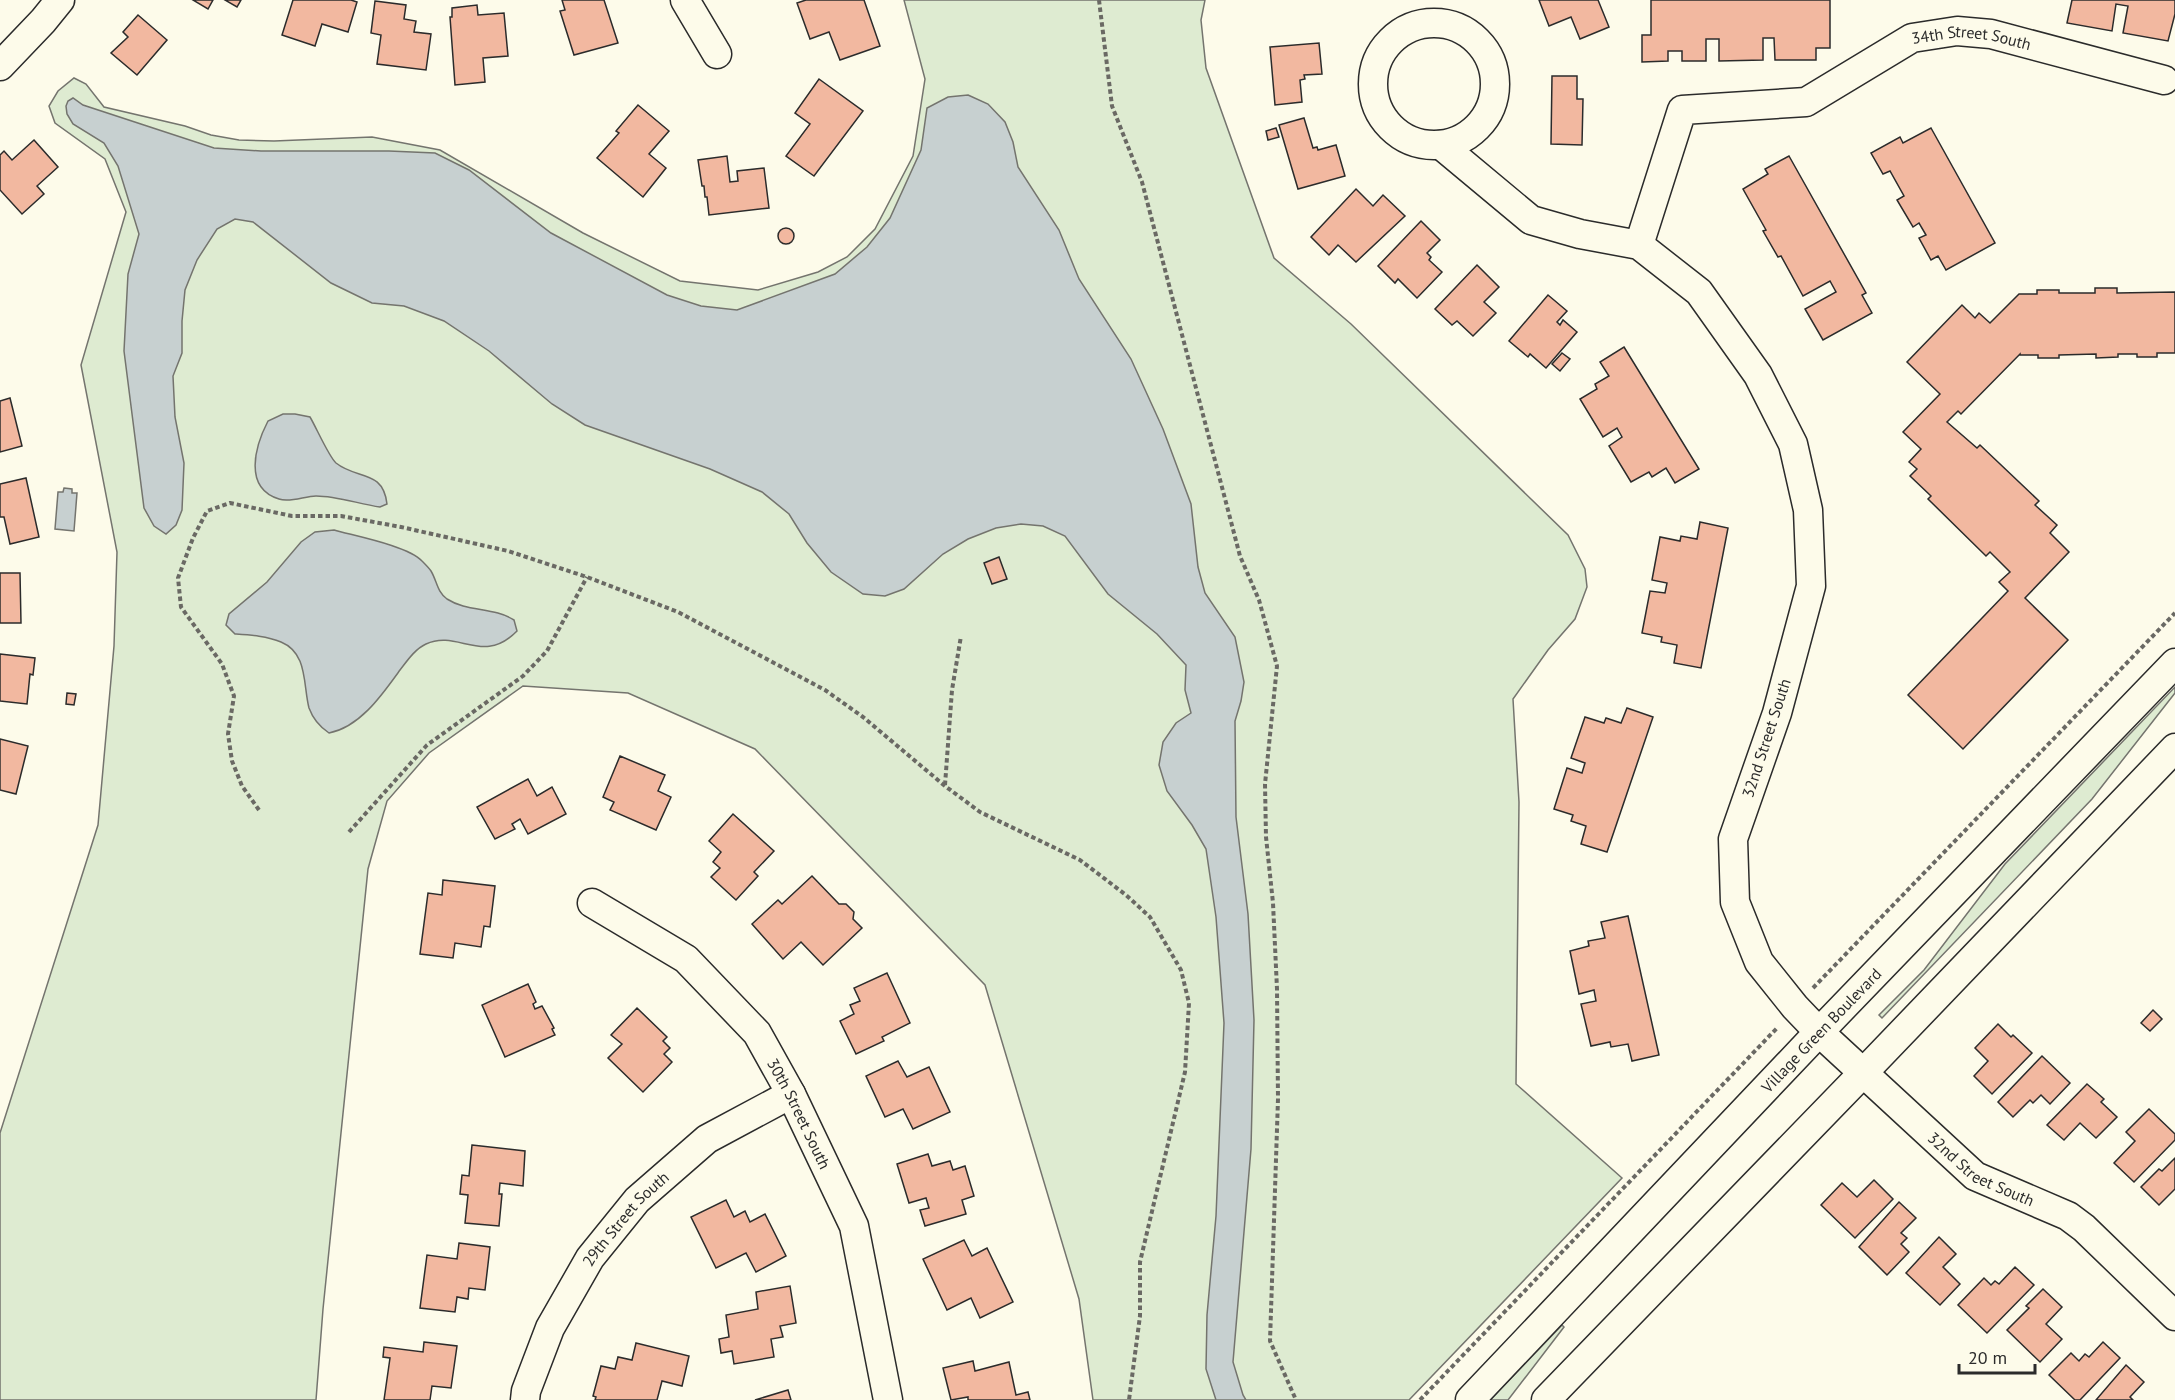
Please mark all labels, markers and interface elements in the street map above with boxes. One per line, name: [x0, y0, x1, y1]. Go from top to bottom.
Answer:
street label: 34th Street South: [1910, 21, 2033, 54]
street label: 32nd Street South: [1737, 676, 1795, 800]
street label: Village Green Boulevard: [1756, 964, 1885, 1097]
street label: 30th Street South: [763, 1055, 835, 1172]
street label: 32nd Street South: [1924, 1128, 2037, 1210]
street label: 29th Street South: [578, 1167, 673, 1270]
scale bar: [1959, 1337, 2036, 1375]
text: 20 m: [1968, 1346, 2007, 1369]

